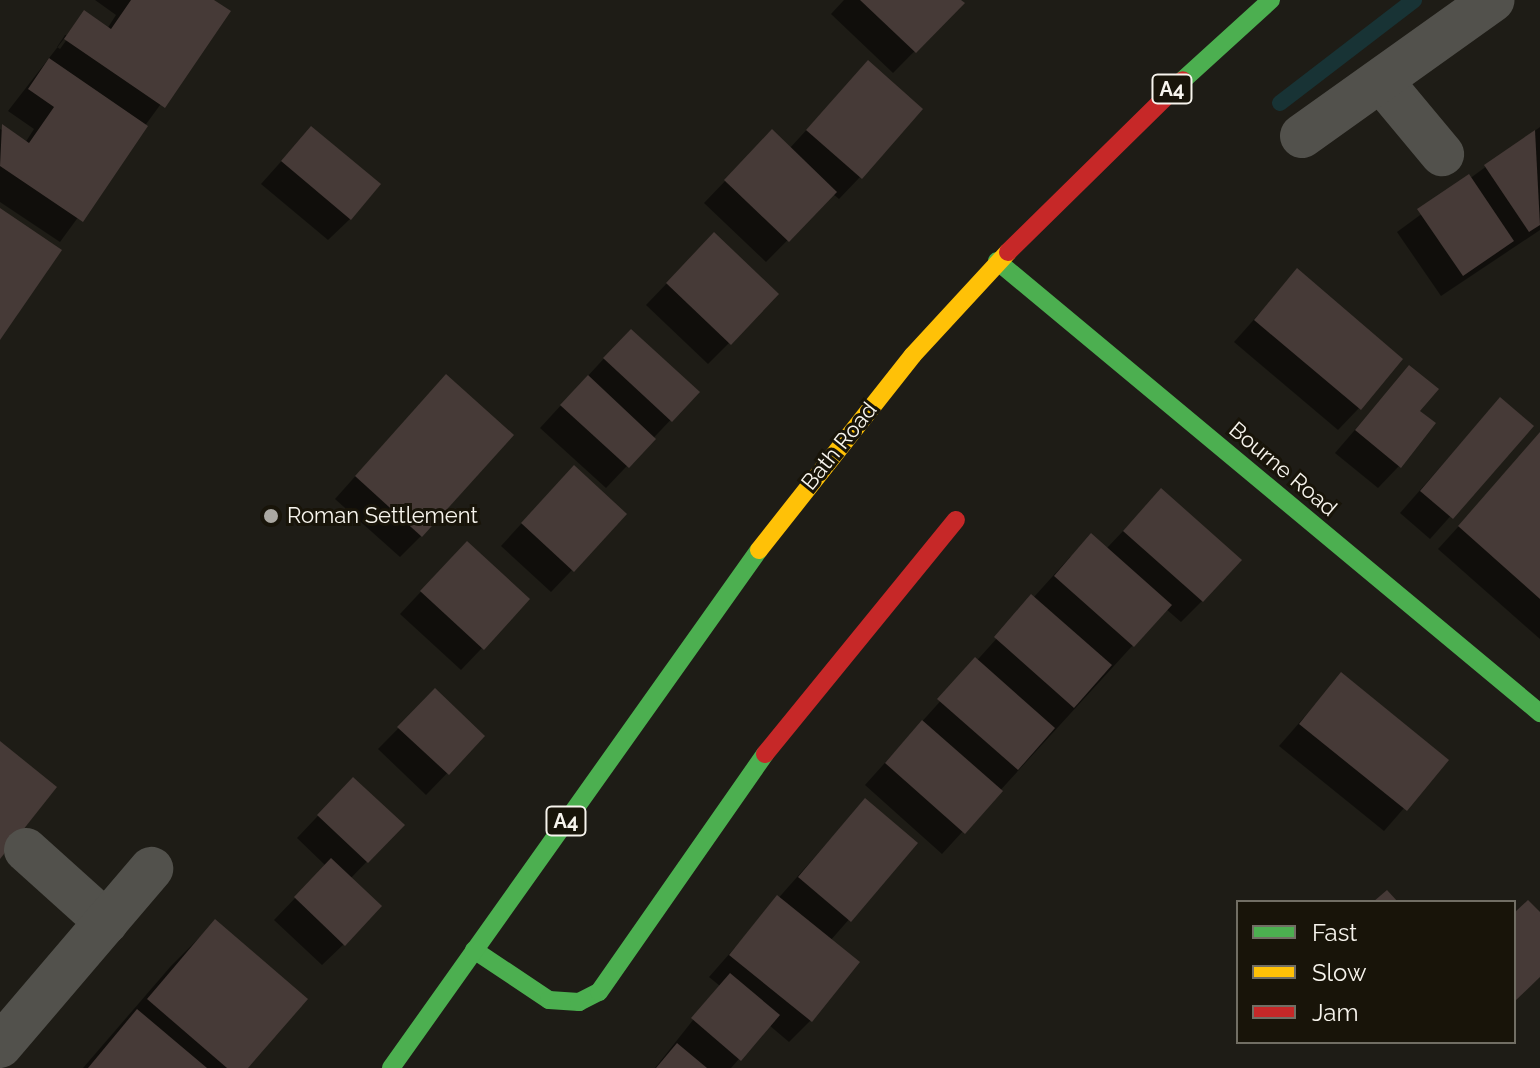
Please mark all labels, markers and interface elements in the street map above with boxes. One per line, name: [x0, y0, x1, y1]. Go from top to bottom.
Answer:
road number: A4: [1150, 73, 1194, 105]
street label: Bath Road: [796, 397, 882, 495]
street label: Bourne Road: [1224, 416, 1342, 522]
place label: Roman Settlement: [287, 503, 478, 529]
marker: Roman Settlement: [262, 507, 280, 525]
road number: A4: [544, 805, 588, 837]
legend: [1236, 900, 1516, 1044]
text: Fast: [1312, 918, 1357, 947]
text: Slow: [1312, 958, 1366, 987]
text: Jam: [1312, 998, 1358, 1027]

